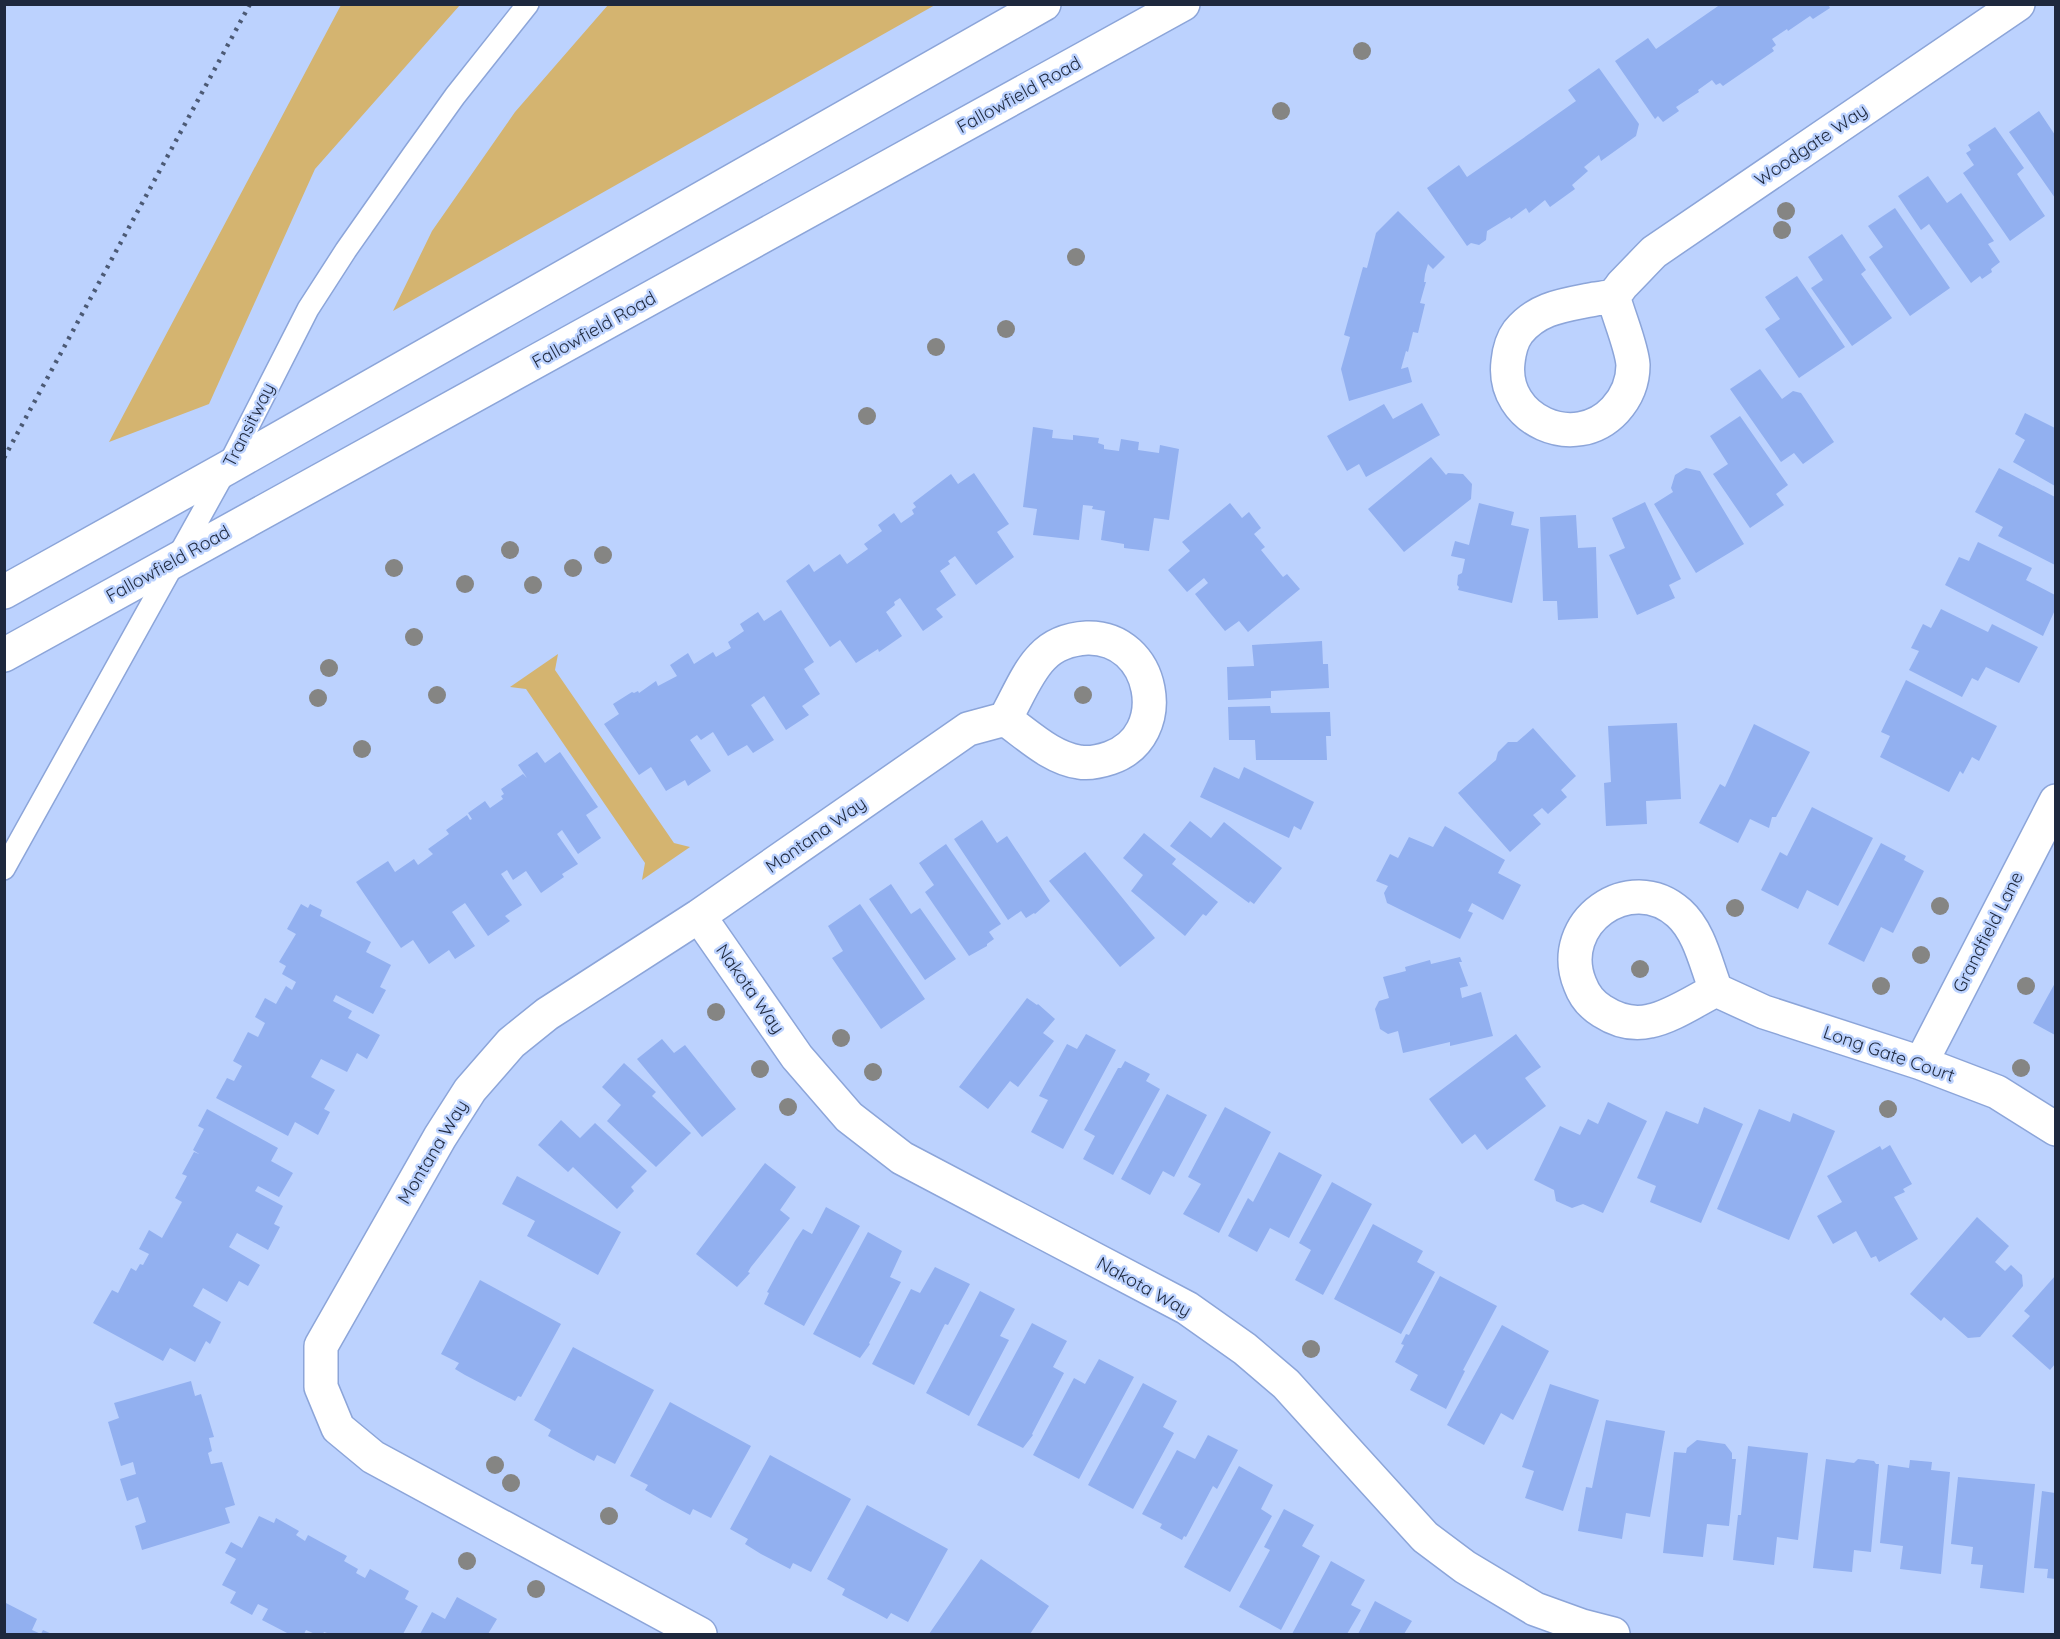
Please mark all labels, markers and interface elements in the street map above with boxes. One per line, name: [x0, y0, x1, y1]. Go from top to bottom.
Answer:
street label: Fallowfield Road: [953, 51, 1085, 138]
street label: Woodgate Way: [1750, 98, 1872, 191]
street label: Fallowfield Road: [528, 286, 660, 373]
street label: Transitway: [217, 379, 280, 471]
street label: Fallowfield Road: [102, 520, 234, 607]
street label: Montana Way: [761, 791, 871, 878]
street label: Grandfield Lane: [1947, 867, 2028, 996]
street label: Nakota Way: [711, 939, 790, 1038]
street label: Long Gate Court: [1820, 1020, 1958, 1087]
street label: Montana Way: [392, 1095, 473, 1208]
street label: Nakota Way: [1093, 1251, 1195, 1322]

